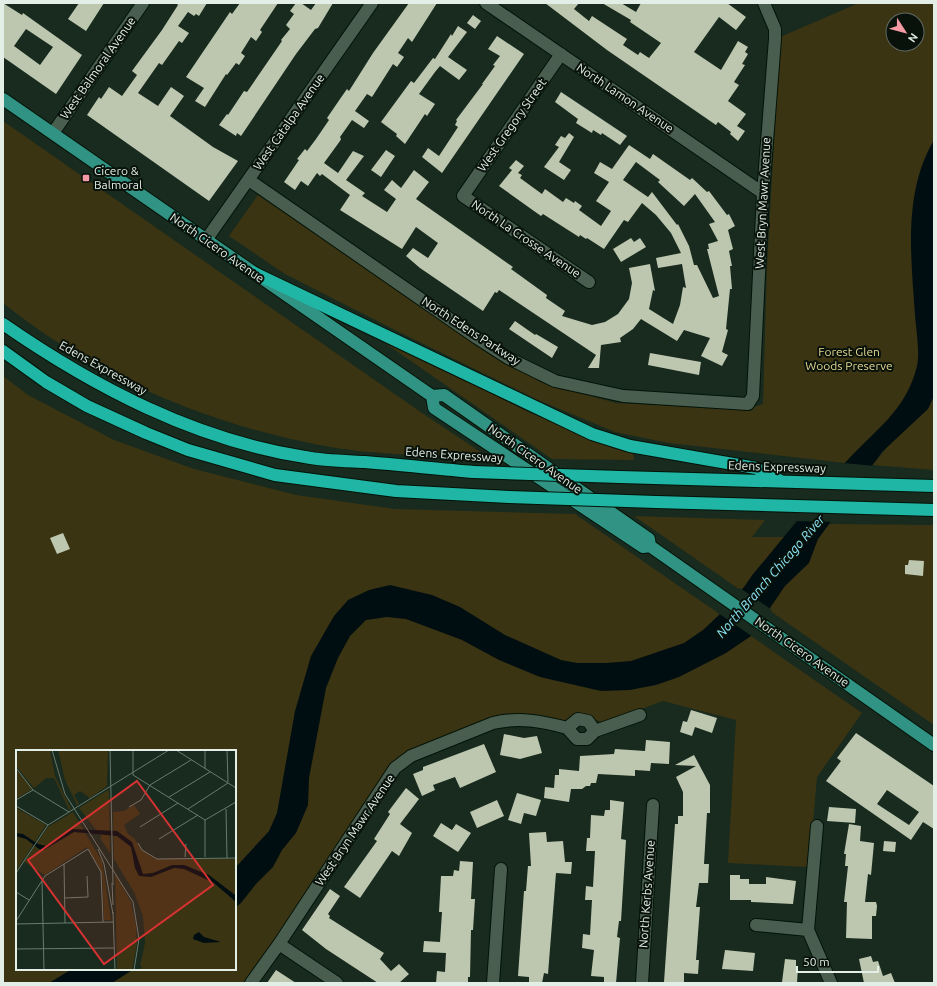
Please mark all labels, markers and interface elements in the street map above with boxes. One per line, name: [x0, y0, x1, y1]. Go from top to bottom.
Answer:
north arrow: [885, 12, 925, 52]
street label: West Balmoral Avenue: [57, 14, 138, 121]
text: N: [906, 31, 920, 45]
street label: North Lamon Avenue: [574, 60, 676, 135]
street label: West Catalpa Avenue: [251, 71, 327, 172]
street label: West Gregory Street: [475, 76, 549, 174]
street label: West Bryn Mawr Avenue: [753, 137, 772, 269]
place label: Cicero & Balmoral: [94, 164, 142, 191]
marker: Cicero & Balmoral: [81, 173, 91, 183]
street label: North La Crosse Avenue: [469, 197, 583, 280]
street label: North Cicero Avenue: [168, 210, 267, 285]
street label: North Edens Parkway: [420, 294, 523, 367]
street label: Edens Expressway: [57, 338, 149, 397]
park label: Forest Glen Woods Preserve: [805, 345, 893, 372]
street label: North Cicero Avenue: [486, 421, 585, 496]
street label: Edens Expressway: [405, 445, 503, 464]
street label: Edens Expressway: [728, 458, 826, 475]
water label: North Branch Chicago River: [713, 511, 828, 640]
street label: North Cicero Avenue: [753, 614, 852, 689]
inset map: [16, 750, 236, 970]
street label: West Bryn Mawr Avenue: [312, 772, 397, 888]
street label: North Kerbs Avenue: [636, 840, 657, 948]
scale bar: [797, 948, 878, 974]
text: 50 m: [803, 955, 830, 968]

